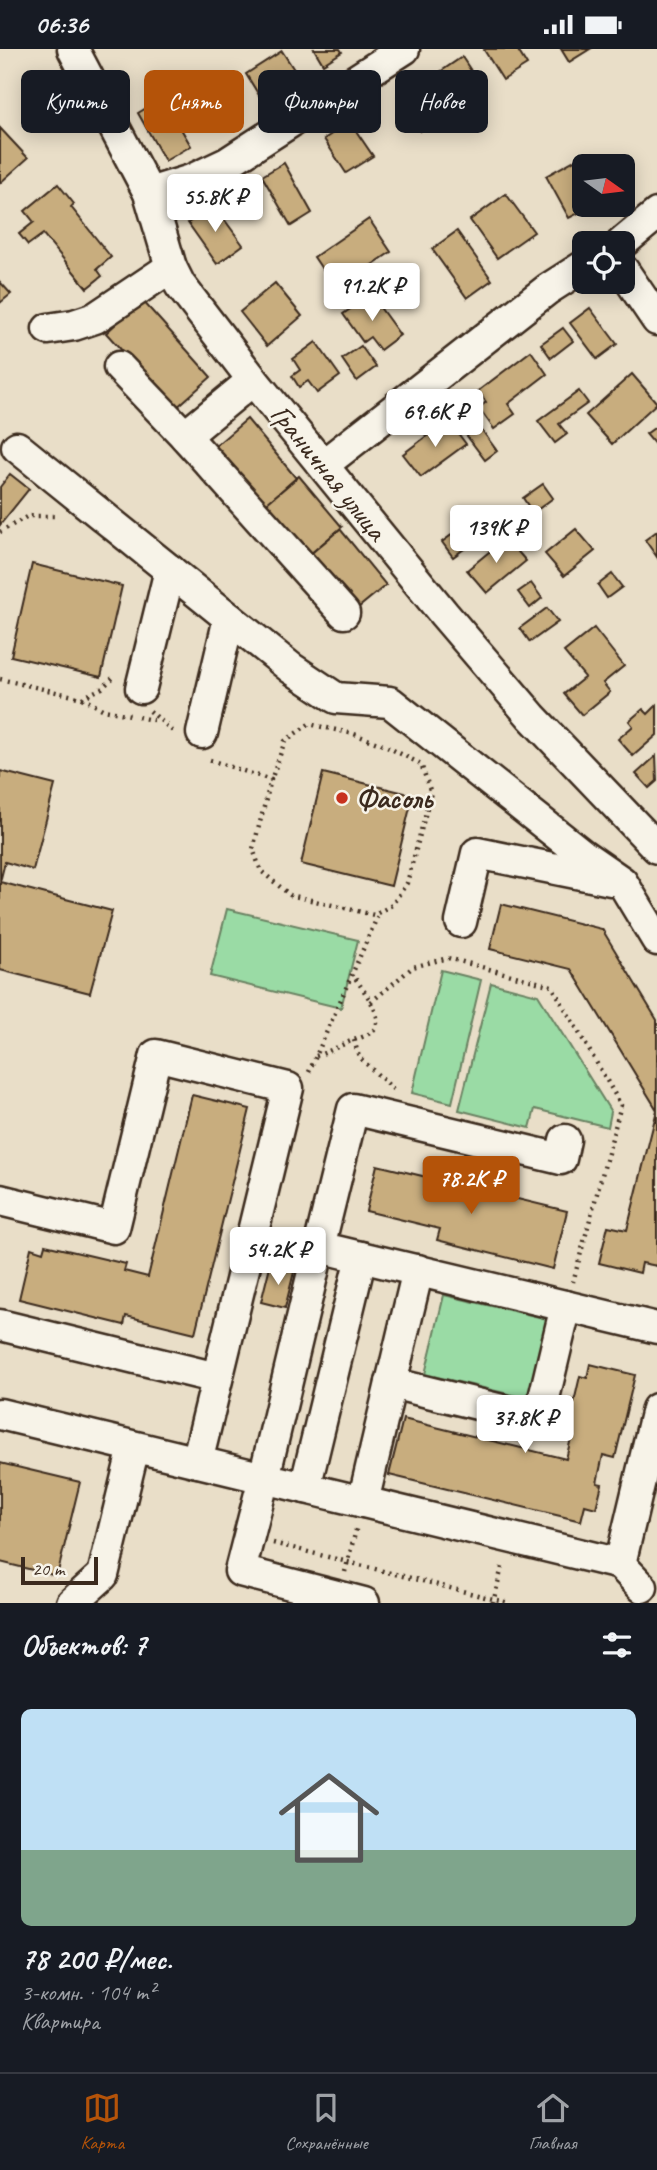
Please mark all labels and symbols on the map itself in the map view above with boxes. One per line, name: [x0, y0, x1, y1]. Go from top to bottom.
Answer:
north arrow: [572, 154, 635, 217]
pin: 55.8K ₽: [150, 174, 280, 234]
pin: 91.2K ₽: [307, 264, 437, 323]
pin: 69.6K ₽: [370, 389, 500, 449]
street label: Граничная улица: [262, 396, 397, 550]
pin: 139K ₽: [439, 505, 553, 565]
place label: Фасоль: [356, 779, 434, 817]
marker: Фасоль: [334, 790, 350, 806]
pin: 78.2K ₽: [406, 1157, 536, 1216]
pin: 54.2K ₽: [213, 1227, 343, 1287]
pin: 37.8K ₽: [460, 1395, 590, 1455]
scale bar: [21, 1554, 98, 1586]

